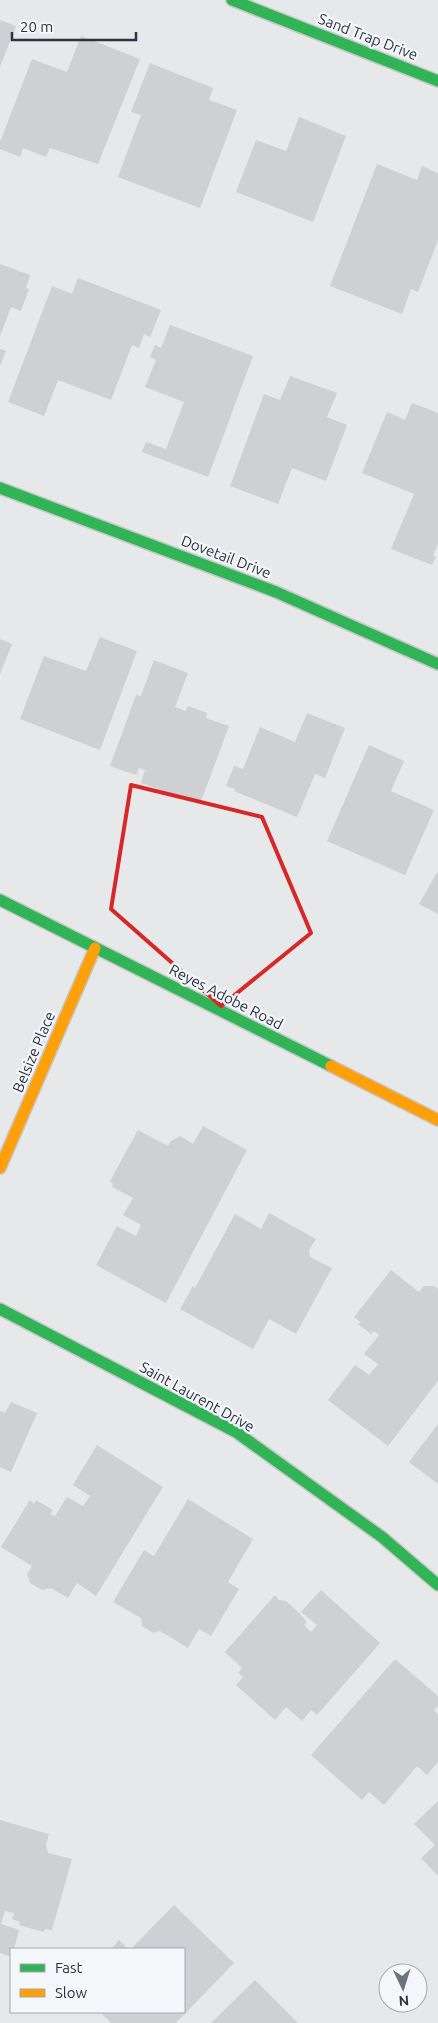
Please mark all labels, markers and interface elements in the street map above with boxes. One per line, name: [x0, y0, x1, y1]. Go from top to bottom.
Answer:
scale bar: [12, 10, 136, 42]
street label: Sand Trap Drive: [316, 10, 420, 63]
text: 20 m: [20, 18, 53, 35]
street label: Dovetail Drive: [179, 532, 274, 581]
street label: Reyes Adobe Road: [167, 961, 286, 1033]
street label: Belsize Place: [9, 1009, 58, 1095]
street label: Saint Laurent Drive: [137, 1358, 257, 1435]
legend: [10, 1948, 185, 2013]
text: Fast: [55, 1959, 83, 1976]
north arrow: [378, 1963, 428, 2013]
text: Slow: [55, 1984, 88, 2001]
text: N: [398, 1993, 410, 2009]

